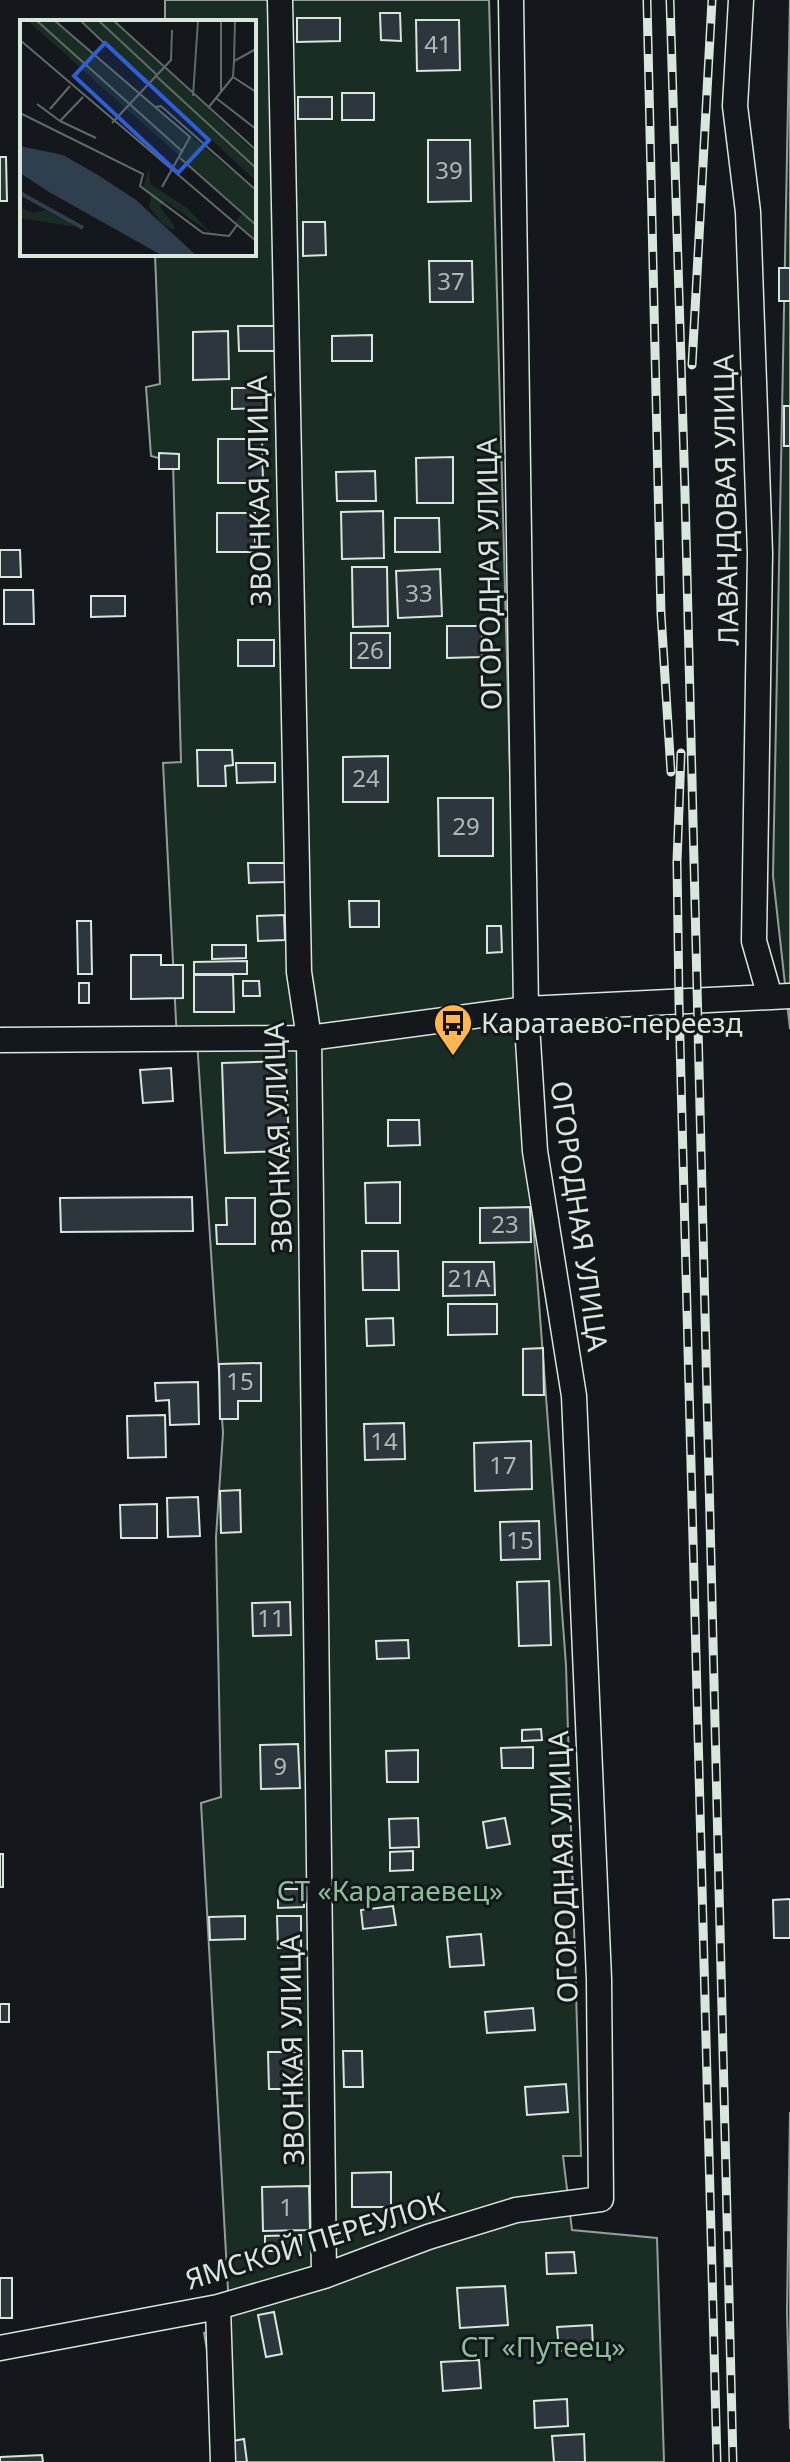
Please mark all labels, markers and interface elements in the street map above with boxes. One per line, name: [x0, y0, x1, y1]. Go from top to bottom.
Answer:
inset map: [20, 20, 256, 256]
house number: 41: [424, 27, 452, 60]
house number: 39: [435, 153, 463, 186]
house number: 37: [437, 264, 465, 297]
street label: ЛАВАНДОВАЯ УЛИЦА: [703, 354, 747, 646]
street label: ЗВОНКАЯ УЛИЦА: [237, 375, 279, 607]
street label: ОГОРОДНАЯ УЛИЦА: [467, 437, 509, 711]
house number: 33: [405, 576, 433, 609]
house number: 26: [356, 633, 384, 666]
house number: 24: [352, 761, 380, 794]
house number: 29: [452, 809, 480, 842]
bus stop icon: Каратаево-переезд: [432, 1002, 474, 1057]
place label: Каратаево-переезд: [481, 1003, 743, 1041]
street label: ЗВОНКАЯ УЛИЦА: [254, 1022, 300, 1254]
street label: ОГОРОДНАЯ УЛИЦА: [542, 1078, 618, 1354]
house number: 23: [491, 1207, 519, 1240]
house number: 21А: [448, 1261, 491, 1294]
house number: 15: [226, 1364, 254, 1397]
house number: 14: [370, 1424, 398, 1457]
house number: 17: [489, 1448, 517, 1481]
house number: 15: [506, 1523, 534, 1556]
house number: 11: [257, 1601, 285, 1634]
street label: ОГОРОДНАЯ УЛИЦА: [538, 1730, 586, 2004]
house number: 9: [273, 1749, 287, 1782]
park label: СТ «Каратаевец»: [277, 1871, 503, 1909]
street label: ЗВОНКАЯ УЛИЦА: [270, 1934, 312, 2166]
street label: ЯМСКОЙ ПЕРЕУЛОК: [180, 2182, 450, 2298]
house number: 1: [279, 2190, 293, 2223]
park label: СТ «Путеец»: [461, 2327, 625, 2365]

